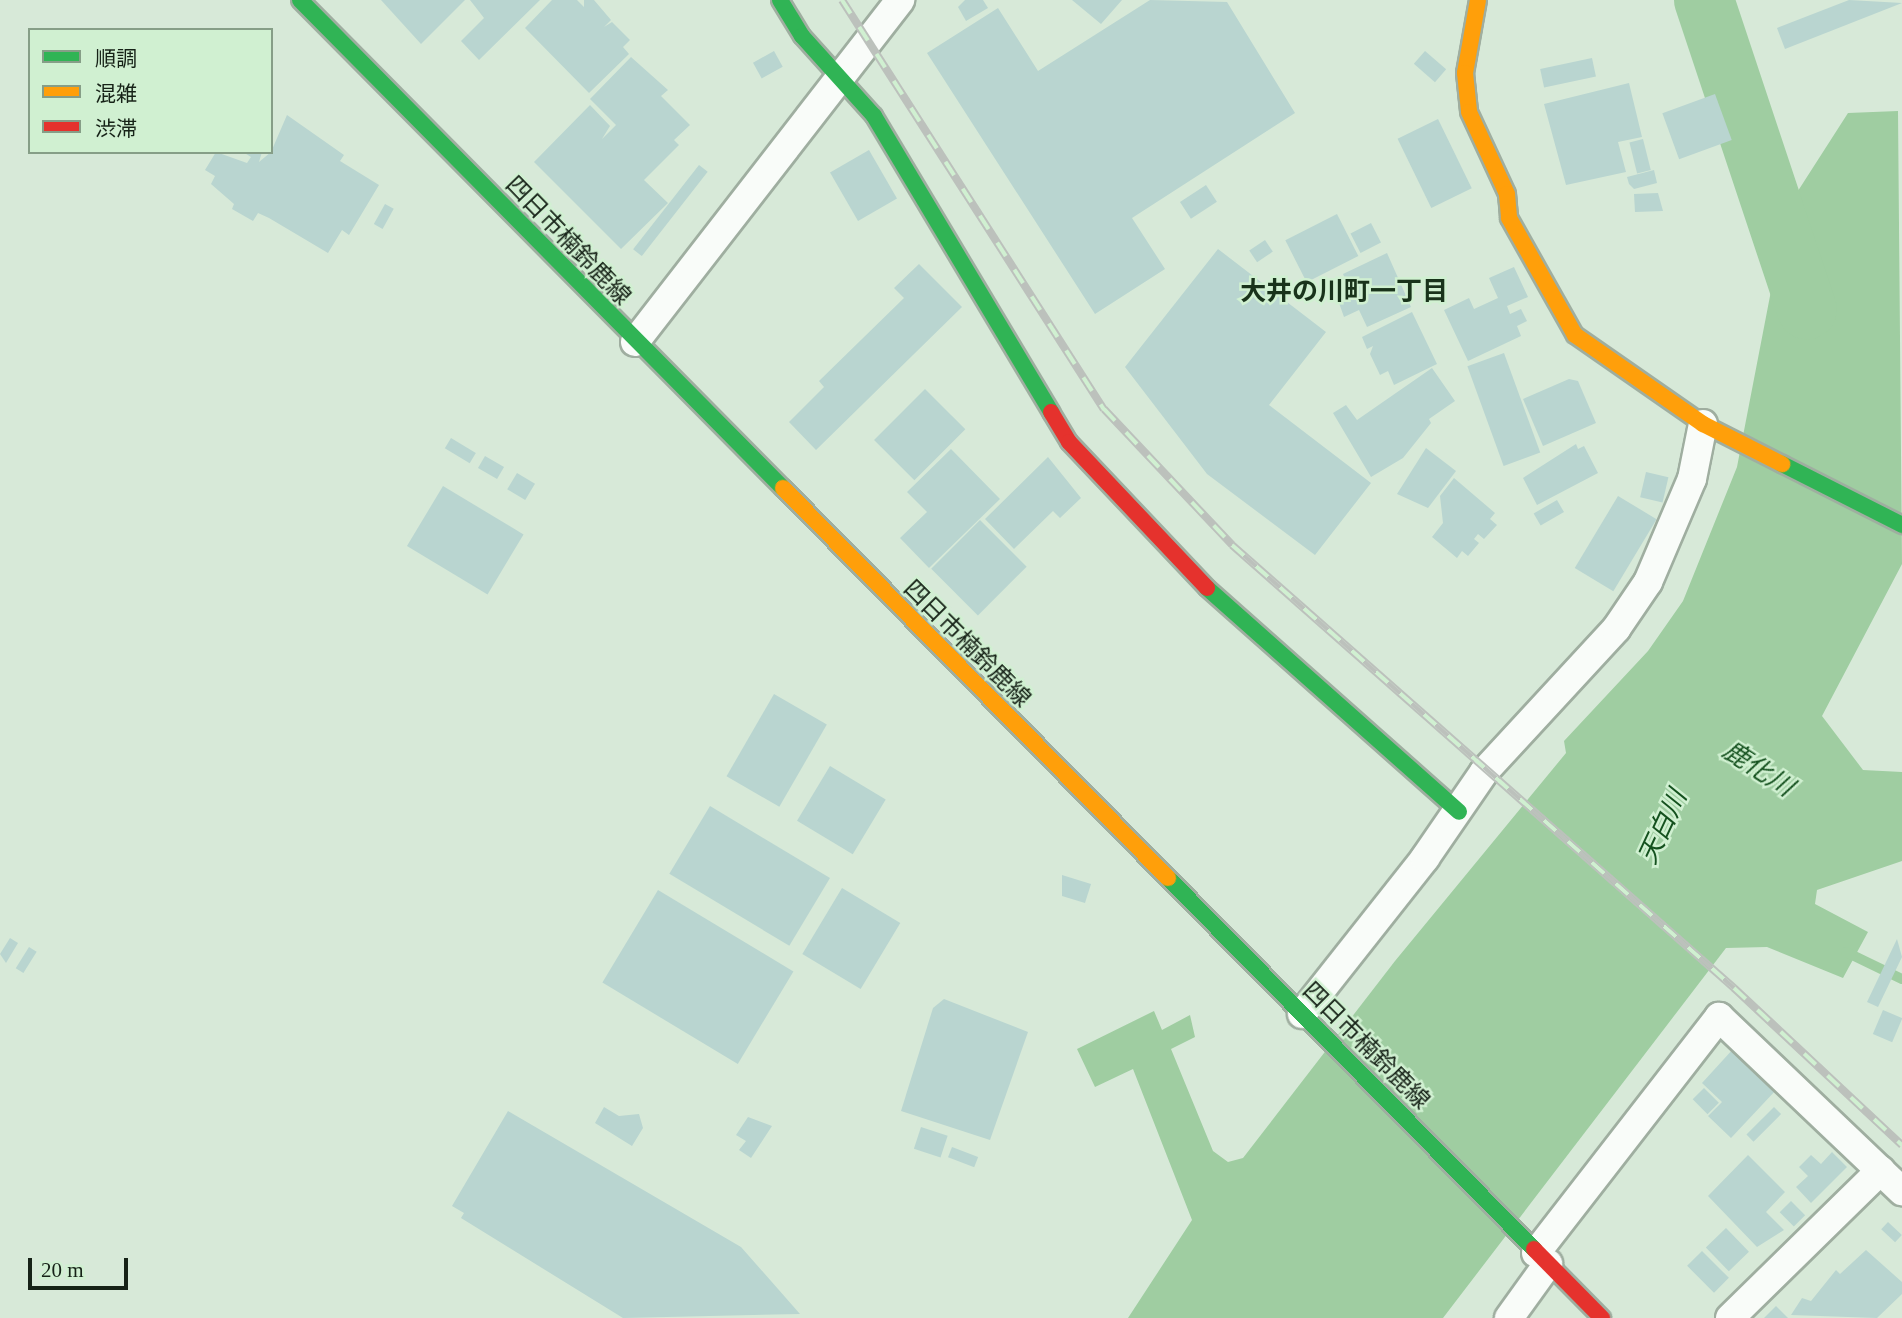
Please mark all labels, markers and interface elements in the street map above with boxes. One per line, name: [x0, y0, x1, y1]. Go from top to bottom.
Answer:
legend: [28, 28, 273, 154]
text: 順調: [95, 47, 137, 71]
text: 混雑: [95, 82, 137, 106]
text: 渋滞: [95, 117, 137, 141]
street label: 四日市楠鈴鹿線: [499, 171, 637, 311]
district label: 大井の川町一丁目: [1240, 276, 1448, 308]
street label: 四日市楠鈴鹿線: [897, 574, 1037, 714]
water label: 鹿化川: [1717, 735, 1799, 803]
water label: 天白川: [1632, 785, 1694, 869]
street label: 四日市楠鈴鹿線: [1296, 976, 1436, 1116]
scale bar: [32, 1244, 131, 1288]
text: 20 m: [41, 1258, 84, 1282]

